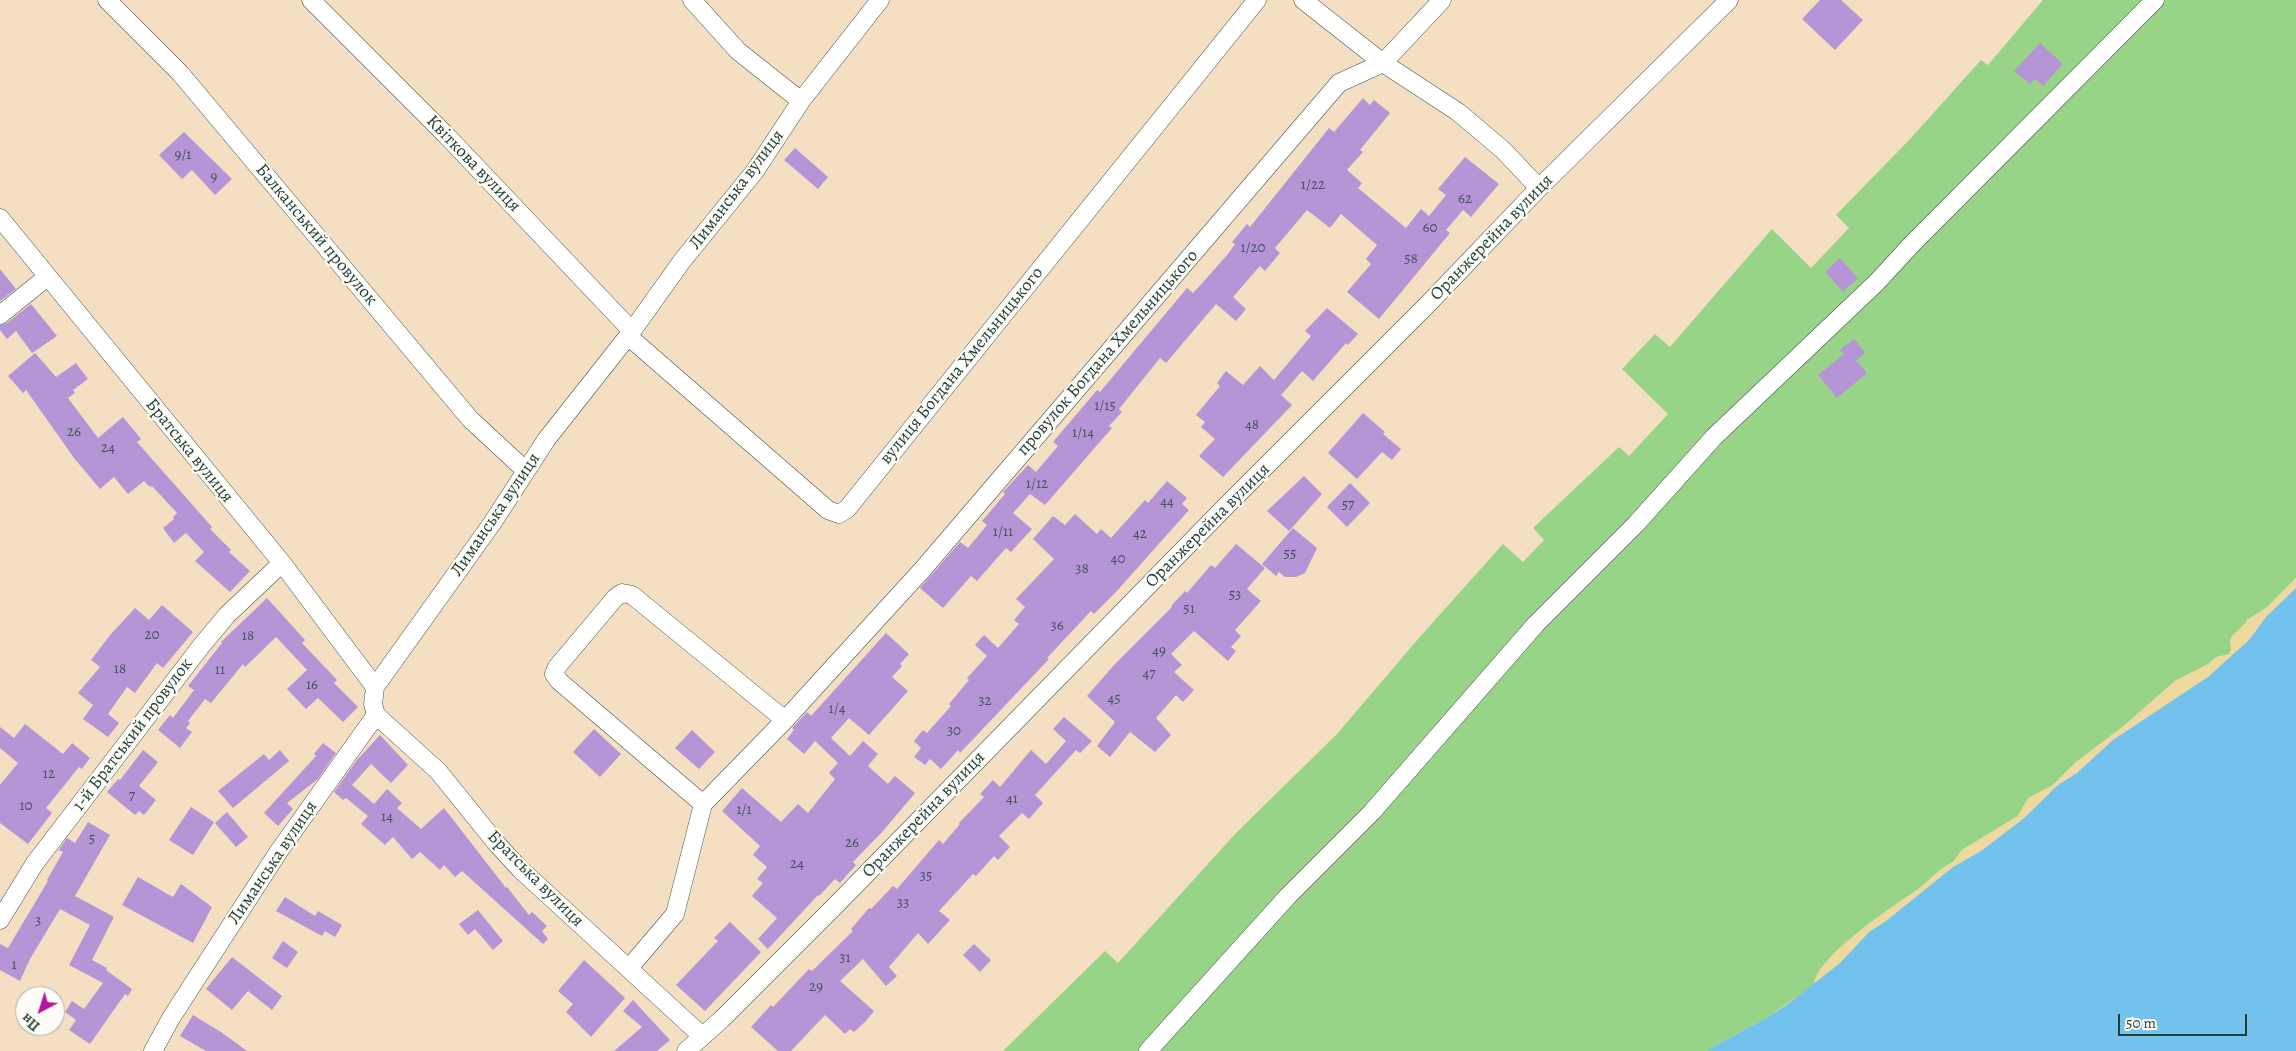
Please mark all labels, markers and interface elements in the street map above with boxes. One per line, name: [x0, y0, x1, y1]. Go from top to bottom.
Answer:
street label: Квіткова вулиця: [421, 111, 525, 217]
street label: Лиманська вулиця: [685, 126, 789, 254]
house number: 9/1: [175, 146, 191, 164]
street label: Балканський провулок: [250, 160, 382, 310]
house number: 9: [211, 168, 217, 186]
street label: Оранжерейна вулиця: [1426, 170, 1558, 306]
house number: 1/22: [1301, 176, 1325, 194]
house number: 62: [1458, 190, 1472, 208]
house number: 60: [1423, 219, 1437, 237]
house number: 1/20: [1240, 239, 1266, 257]
street label: провулок Богдана Хмельницького: [1013, 246, 1203, 460]
house number: 58: [1404, 250, 1418, 268]
street label: вулиця Богдана Хмельницького: [876, 263, 1048, 469]
street label: Братська вулиця: [140, 395, 238, 507]
house number: 1/15: [1094, 397, 1116, 415]
house number: 48: [1245, 416, 1259, 434]
house number: 26: [67, 423, 81, 441]
house number: 1/14: [1072, 424, 1094, 442]
house number: 24: [101, 439, 115, 457]
street label: Лиманська вулиця: [447, 449, 545, 581]
street label: Оранжерейна вулиця: [1141, 459, 1275, 593]
house number: 1/12: [1026, 475, 1048, 493]
house number: 44: [1160, 493, 1174, 511]
house number: 57: [1342, 496, 1354, 514]
house number: 1/11: [993, 523, 1013, 541]
house number: 42: [1133, 525, 1147, 543]
house number: 55: [1284, 545, 1296, 563]
house number: 40: [1111, 550, 1125, 568]
house number: 38: [1075, 560, 1089, 578]
house number: 53: [1229, 586, 1241, 604]
house number: 51: [1183, 600, 1195, 618]
house number: 36: [1050, 617, 1064, 635]
house number: 20: [144, 626, 160, 644]
house number: 18: [242, 627, 254, 645]
house number: 49: [1152, 642, 1166, 660]
street label: 1-й Братський провулок: [68, 654, 198, 816]
house number: 18: [114, 660, 126, 678]
house number: 11: [215, 661, 225, 679]
house number: 47: [1142, 665, 1156, 683]
house number: 16: [306, 676, 318, 694]
house number: 45: [1107, 690, 1121, 708]
house number: 32: [978, 692, 992, 710]
house number: 1/4: [829, 700, 845, 718]
house number: 30: [947, 722, 961, 740]
street label: Оранжерейна вулиця: [858, 747, 990, 883]
house number: 12: [43, 765, 55, 783]
house number: 7: [129, 787, 135, 805]
house number: 41: [1006, 790, 1018, 808]
house number: 10: [19, 797, 33, 815]
street label: Лиманська вулиця: [224, 797, 322, 929]
house number: 1/1: [736, 801, 752, 819]
house number: 14: [381, 808, 393, 826]
street label: Братська вулиця: [482, 826, 588, 932]
house number: 5: [89, 830, 95, 848]
house number: 26: [845, 834, 859, 852]
house number: 24: [790, 855, 804, 873]
house number: 35: [920, 867, 932, 885]
house number: 33: [897, 894, 909, 912]
house number: 3: [35, 912, 41, 930]
house number: 31: [839, 949, 851, 967]
house number: 1: [11, 956, 17, 974]
house number: 29: [809, 978, 823, 996]
north arrow: [15, 986, 65, 1036]
scale bar: [2121, 1004, 2250, 1036]
text: Пн: [18, 1009, 44, 1035]
text: 50 m: [2126, 1013, 2156, 1033]

